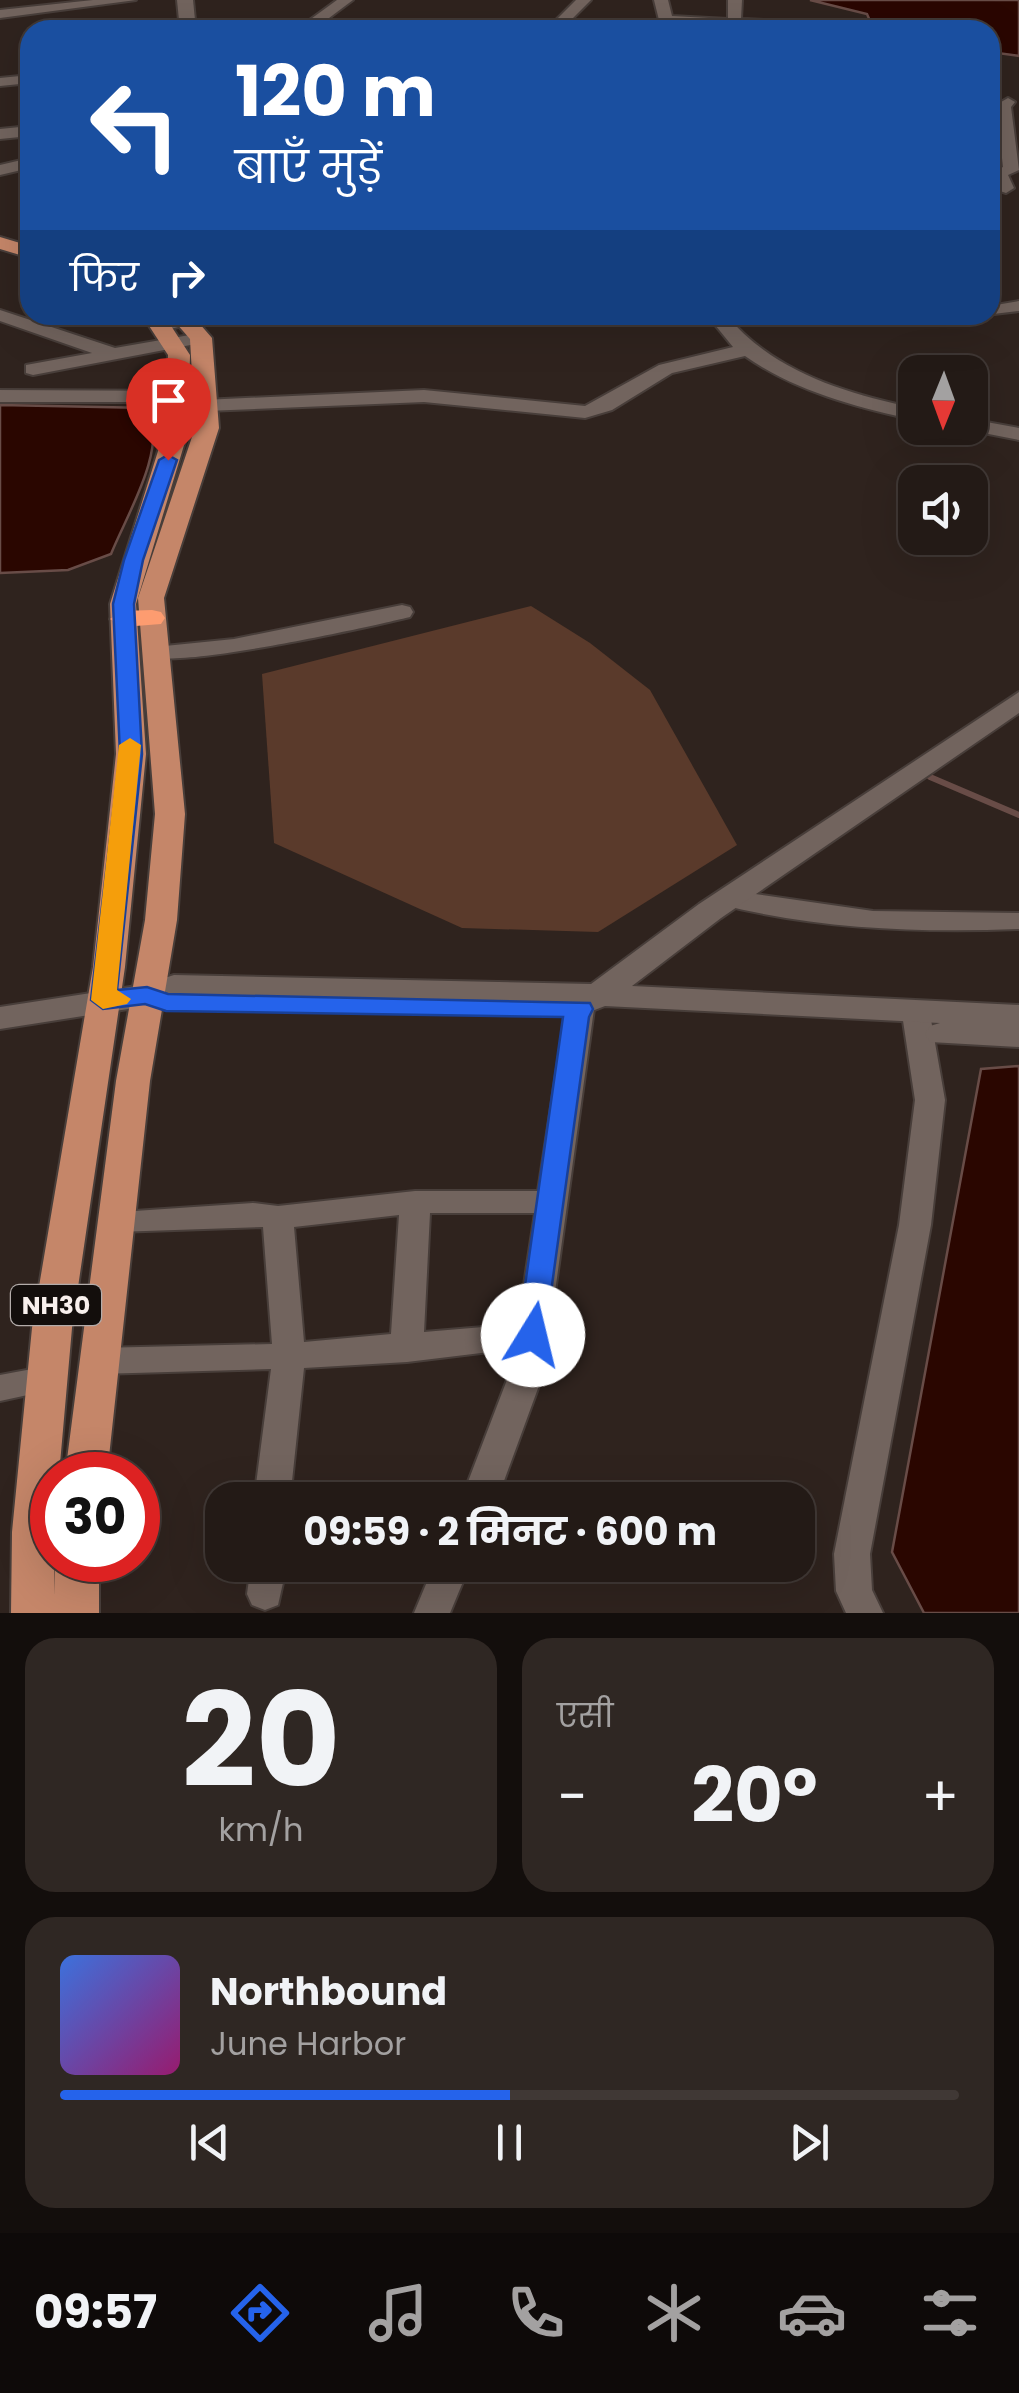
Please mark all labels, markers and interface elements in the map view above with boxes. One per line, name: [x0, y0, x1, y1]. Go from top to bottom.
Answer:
text: 120 m: [235, 42, 436, 141]
icon: left: [70, 60, 200, 190]
text: बाएँ मुड़ें: [235, 136, 382, 199]
icon: right: [159, 250, 214, 305]
text: फिर: [70, 251, 139, 304]
north arrow: [898, 355, 988, 445]
map controls: [898, 355, 988, 555]
pin: [126, 358, 211, 461]
icon: arrive: [141, 373, 196, 428]
button: sound: [898, 465, 988, 555]
position arrow: [481, 1283, 585, 1387]
road number: NH30: [11, 1285, 101, 1325]
speed limit sign: 30: [30, 1452, 160, 1582]
text: 09:59 · 2 मिनट · 600 m: [303, 1505, 717, 1558]
text: 20: [182, 1649, 341, 1832]
text: एसी: [557, 1693, 613, 1738]
text: 20°: [691, 1743, 818, 1848]
text: −: [557, 1758, 587, 1835]
text: +: [921, 1758, 959, 1835]
text: km/h: [218, 1807, 304, 1852]
text: Northbound: [210, 1965, 447, 2018]
text: June Harbor: [210, 2021, 406, 2066]
icon: previous: [182, 2115, 237, 2170]
icon: pause: [482, 2115, 537, 2170]
icon: next: [782, 2115, 837, 2170]
icon: directions: [225, 2278, 295, 2348]
icon: music: [363, 2278, 433, 2348]
icon: phone: [501, 2278, 571, 2348]
icon: climate: [639, 2278, 709, 2348]
icon: car: [777, 2278, 847, 2348]
icon: filters: [915, 2278, 985, 2348]
text: 09:57: [34, 2281, 157, 2344]

